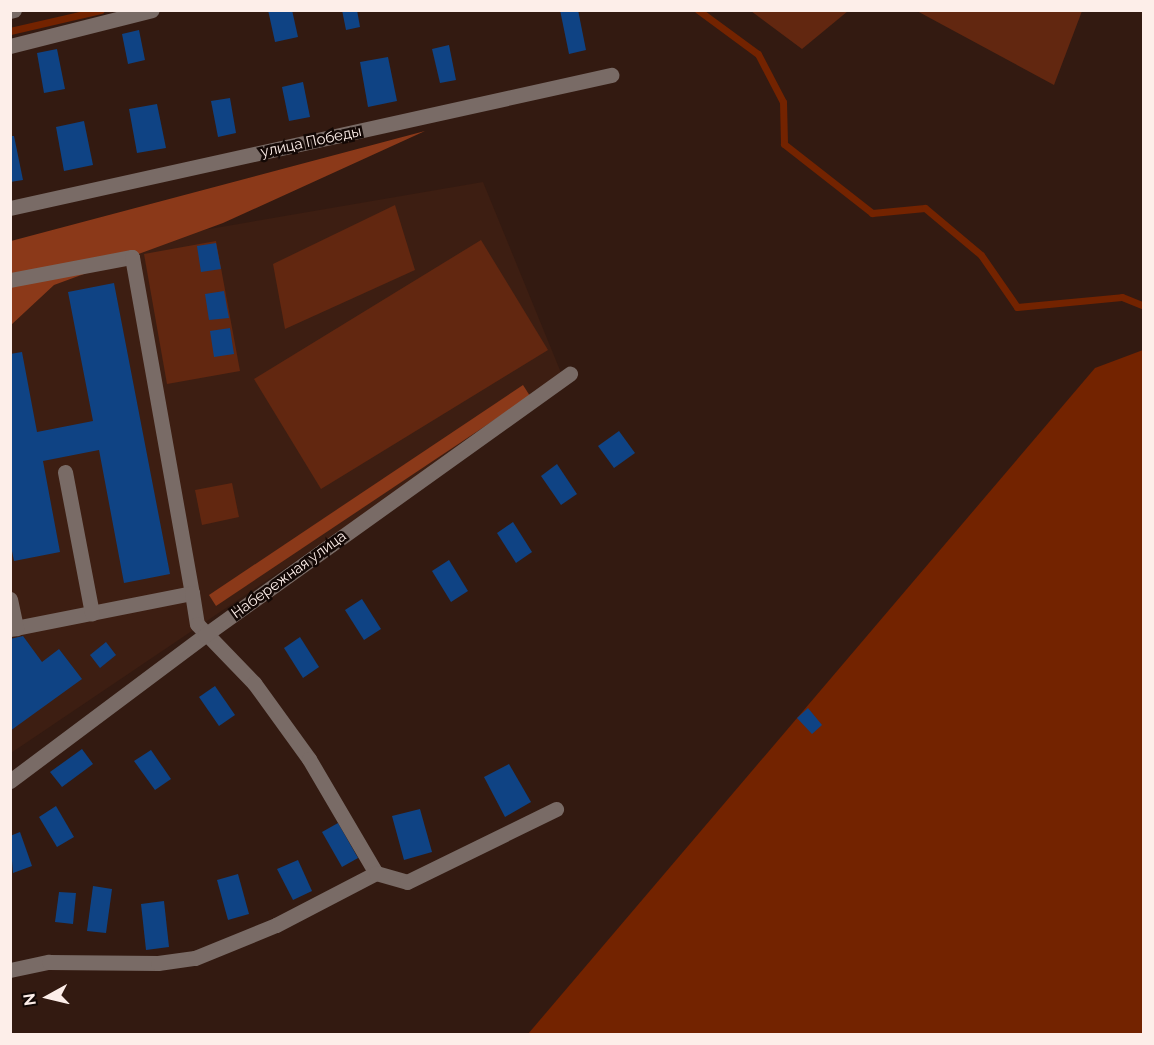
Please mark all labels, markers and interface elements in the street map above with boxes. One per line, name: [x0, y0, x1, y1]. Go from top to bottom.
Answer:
street label: улица Победы: [259, 123, 363, 161]
street label: Набережная улица: [228, 527, 350, 623]
north arrow: [18, 967, 78, 1027]
text: N: [19, 992, 40, 1007]

